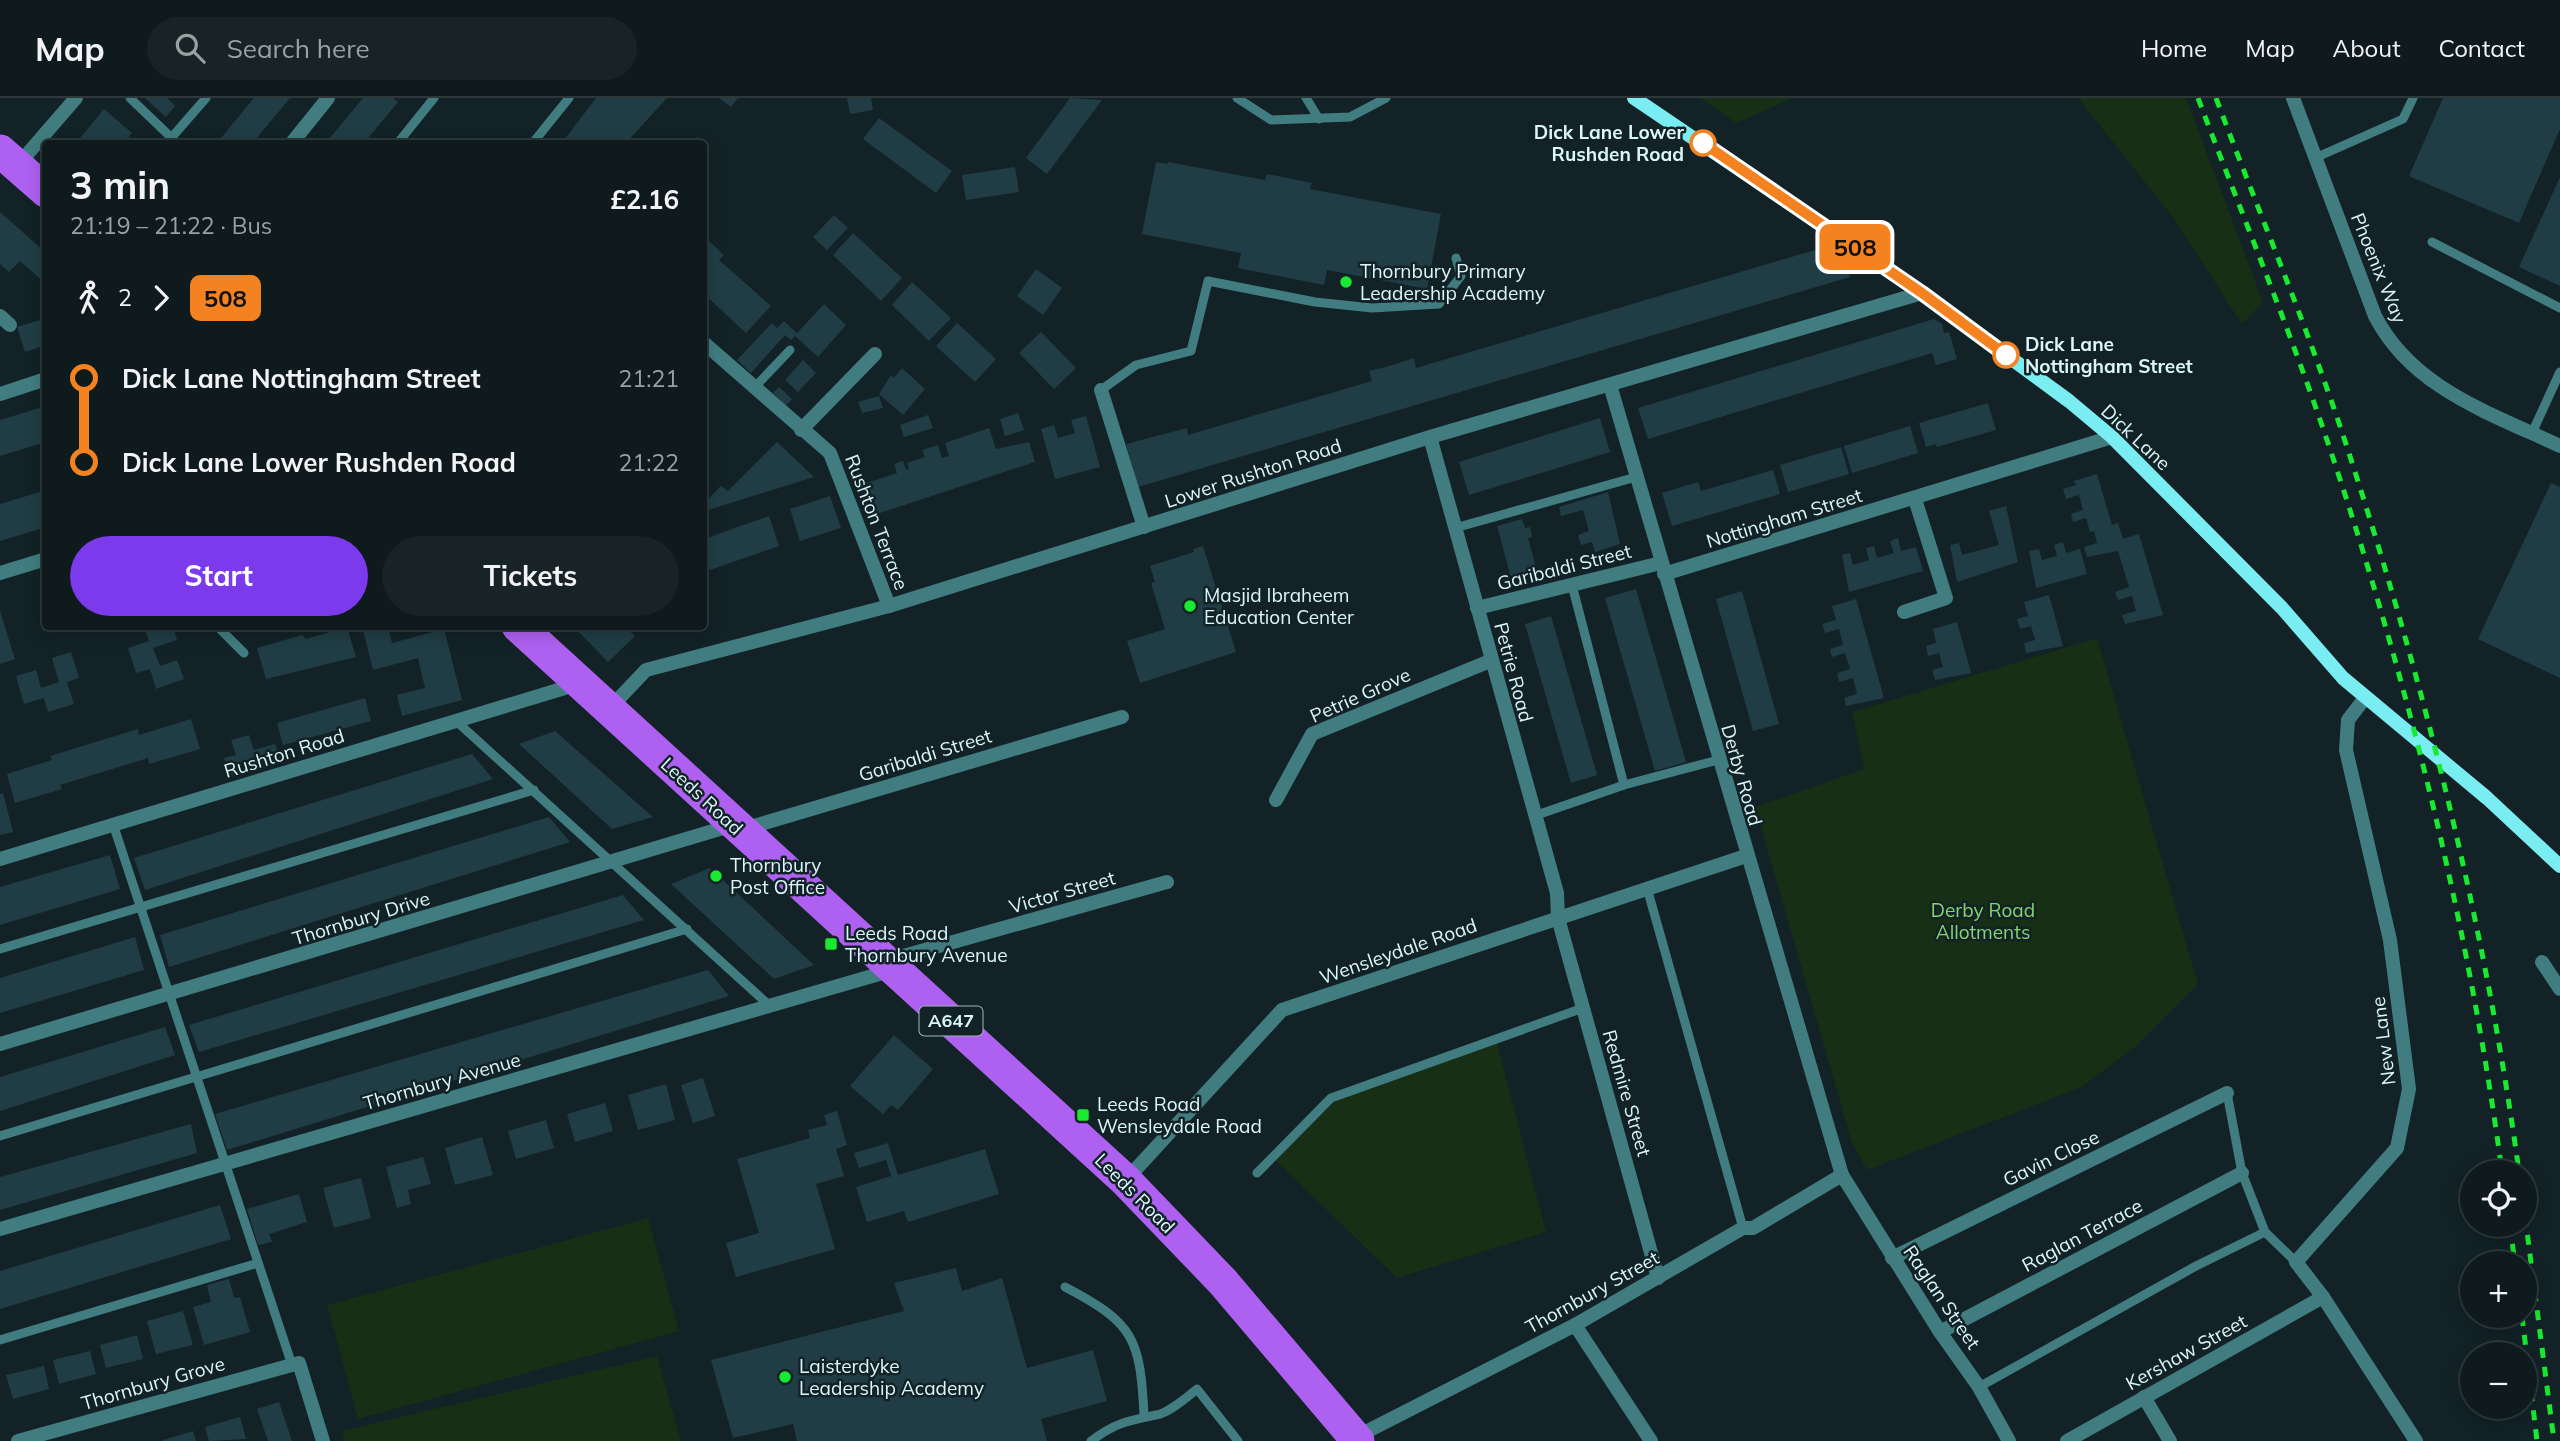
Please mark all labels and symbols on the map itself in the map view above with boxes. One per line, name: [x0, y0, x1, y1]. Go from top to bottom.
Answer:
place label: Dick Lane Lower Rushden Road: [1534, 120, 1685, 166]
marker: Dick Lane Lower Rushden Road: [1690, 130, 1716, 156]
street label: Phoenix Way: [2346, 209, 2412, 327]
line badge: 508: [1815, 224, 1895, 270]
place label: Thornbury Primary Leadership Academy: [1360, 259, 1545, 305]
marker: Thornbury Primary Leadership Academy: [1338, 274, 1354, 290]
place label: Dick Lane Nottingham Street: [2025, 332, 2193, 378]
marker: Dick Lane Nottingham Street: [1993, 342, 2019, 368]
street label: Dick Lane: [2096, 399, 2176, 475]
street label: Lower Rushton Road: [1162, 433, 1344, 513]
street label: Rushton Terrace: [840, 451, 914, 593]
street label: Nottingham Street: [1703, 483, 1865, 553]
street label: Garibaldi Street: [1494, 539, 1634, 595]
place label: Masjid Ibraheem Education Center: [1204, 583, 1354, 629]
marker: Masjid Ibraheem Education Center: [1182, 598, 1198, 614]
street label: Petrie Road: [1489, 620, 1539, 724]
street label: Petrie Grove: [1306, 662, 1414, 728]
street label: Derby Road: [1716, 722, 1768, 828]
street label: Rushton Road: [221, 723, 347, 783]
street label: Garibaldi Street: [856, 723, 995, 787]
street label: Leeds Road: [656, 752, 748, 840]
place label: Thornbury Post Office: [730, 853, 825, 899]
street label: Victor Street: [1006, 865, 1118, 919]
marker: Thornbury Post Office: [708, 868, 724, 884]
street label: Thornbury Drive: [289, 886, 433, 950]
park label: Derby Road Allotments: [1931, 898, 2035, 944]
street label: Wensleydale Road: [1316, 913, 1480, 989]
place label: Leeds Road Thornbury Avenue: [845, 921, 1008, 967]
marker: Leeds Road Thornbury Avenue: [823, 936, 839, 952]
street label: New Lane: [2366, 995, 2400, 1087]
road number: A647: [920, 1006, 982, 1036]
street label: Redmire Street: [1597, 1027, 1657, 1159]
street label: Thornbury Avenue: [361, 1047, 523, 1115]
place label: Leeds Road Wensleydale Road: [1097, 1092, 1262, 1138]
marker: Leeds Road Wensleydale Road: [1075, 1107, 1091, 1123]
street label: Gavin Close: [1999, 1124, 2103, 1192]
street label: Leeds Road: [1090, 1148, 1180, 1238]
street label: Raglan Terrace: [2018, 1193, 2146, 1277]
street label: Raglan Street: [1898, 1240, 1986, 1354]
street label: Thornbury Street: [1521, 1245, 1663, 1339]
street label: Kershaw Street: [2121, 1309, 2251, 1395]
street label: Thornbury Grove: [79, 1351, 227, 1415]
place label: Laisterdyke Leadership Academy: [799, 1354, 984, 1400]
marker: Laisterdyke Leadership Academy: [777, 1369, 793, 1385]

